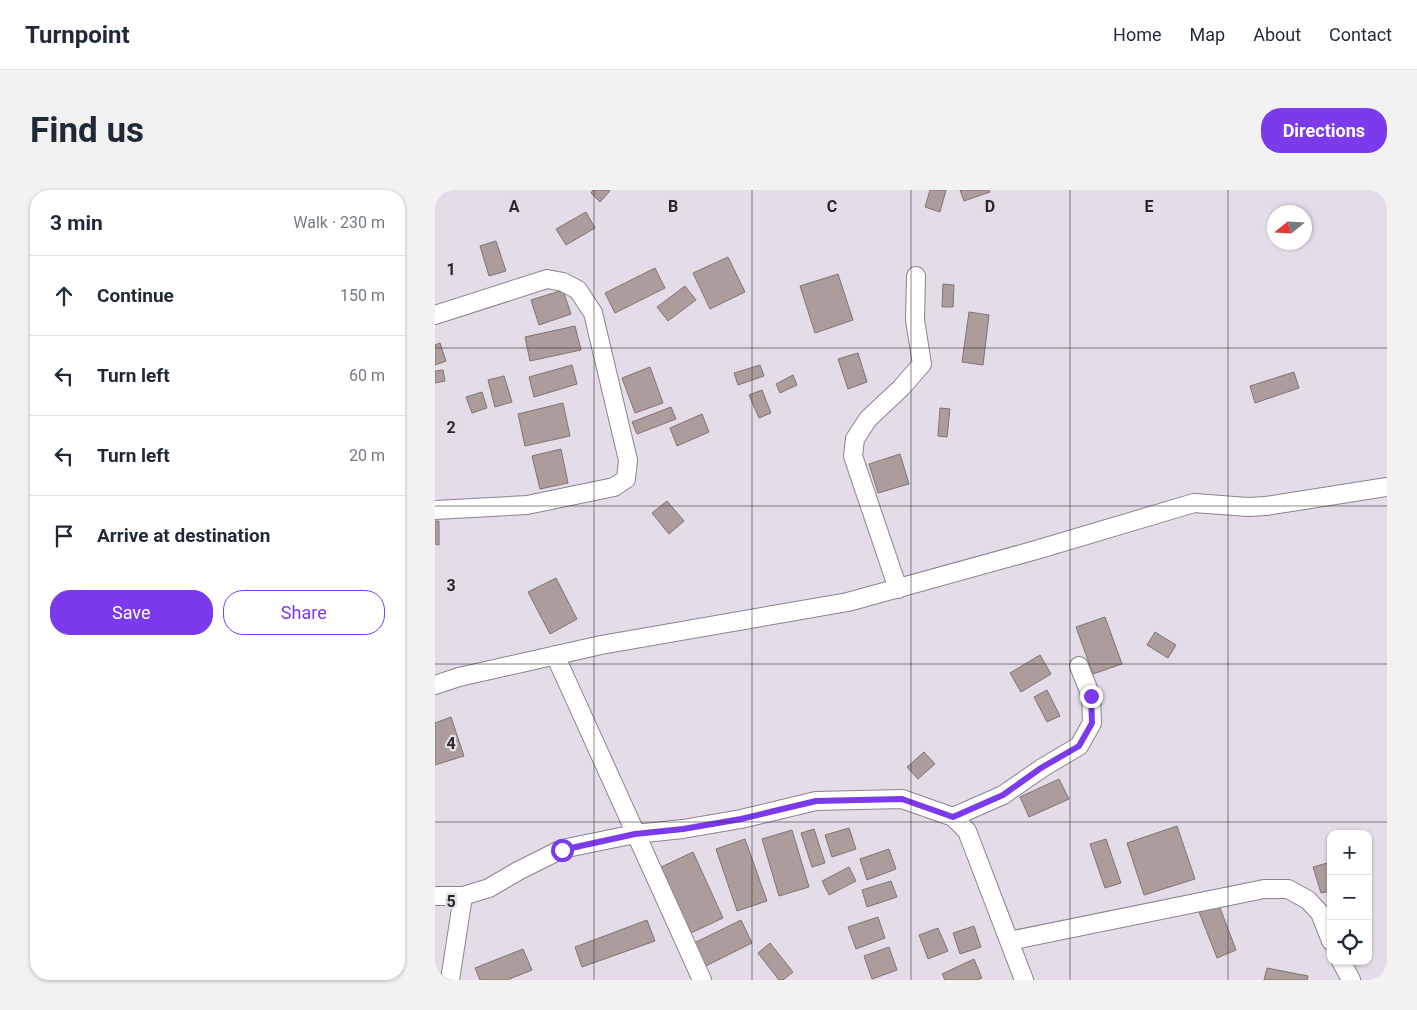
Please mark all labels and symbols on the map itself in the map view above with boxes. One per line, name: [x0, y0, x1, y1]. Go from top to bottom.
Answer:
text: A: [509, 197, 520, 216]
text: B: [668, 197, 678, 216]
text: C: [827, 197, 837, 216]
text: D: [985, 197, 995, 216]
text: E: [1145, 197, 1154, 216]
north arrow: [1267, 205, 1312, 250]
text: 1: [446, 260, 456, 279]
text: 2: [446, 418, 456, 437]
text: 3: [446, 576, 456, 595]
route end: [1080, 685, 1103, 708]
text: 4: [446, 734, 456, 753]
route start: [551, 839, 574, 862]
text: 5: [446, 892, 456, 911]

